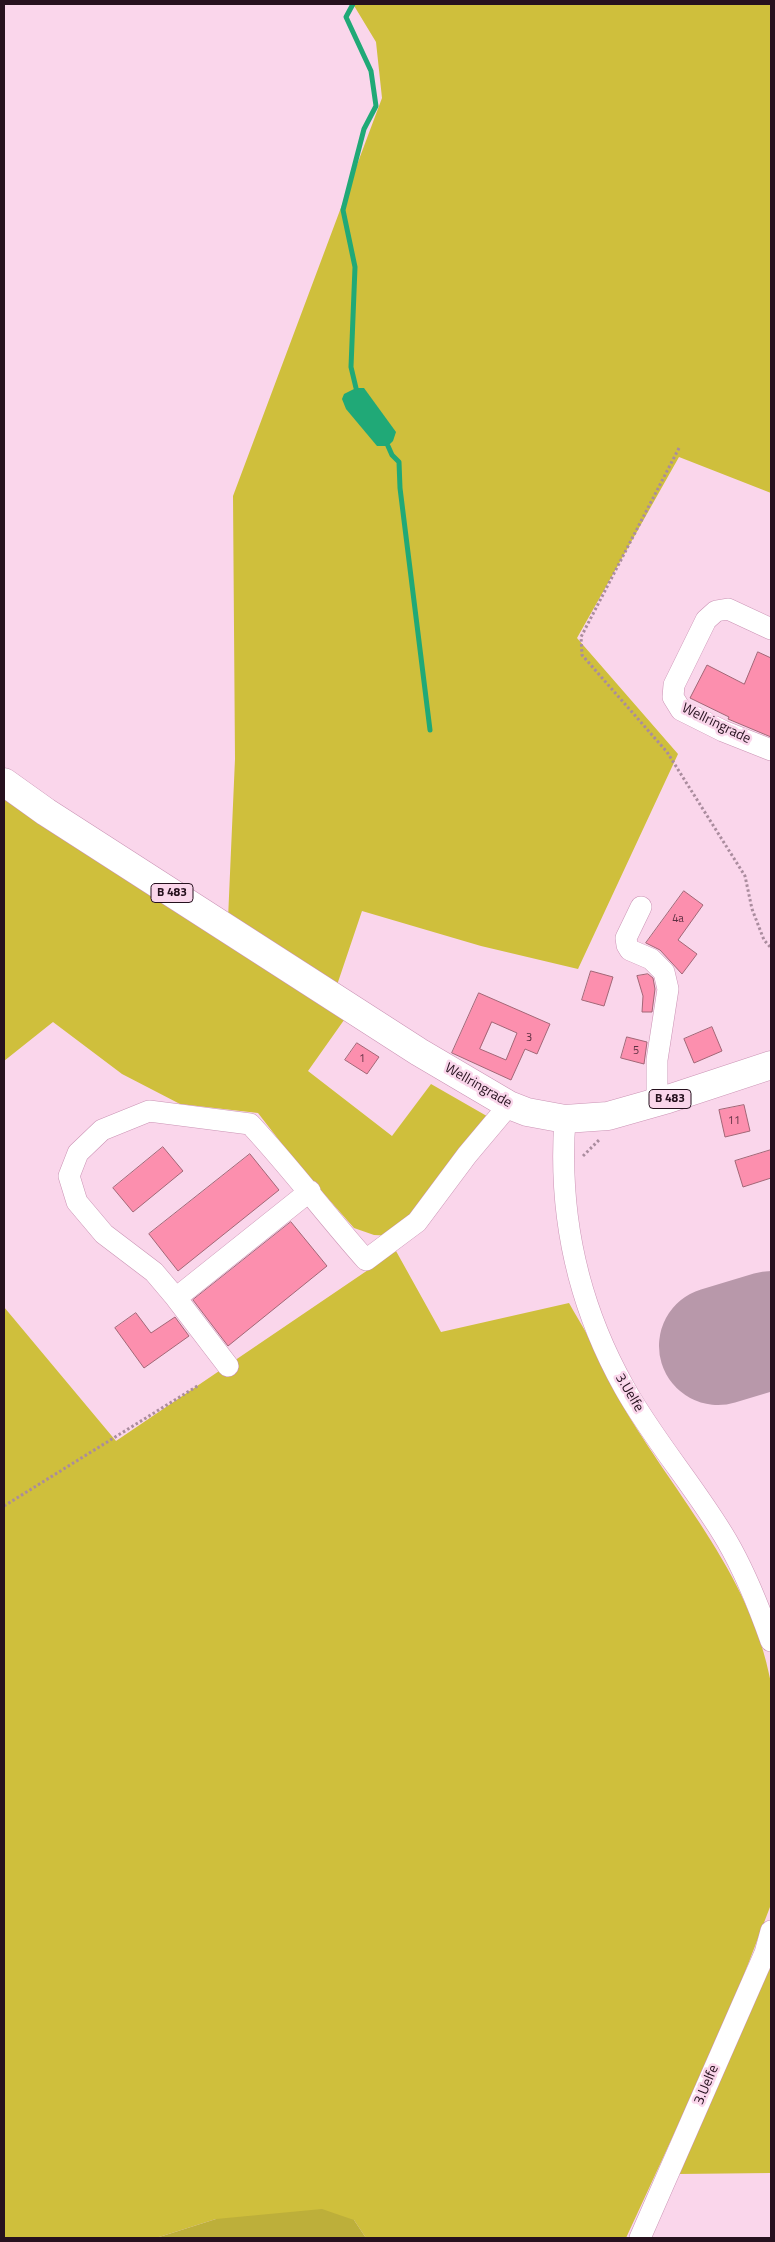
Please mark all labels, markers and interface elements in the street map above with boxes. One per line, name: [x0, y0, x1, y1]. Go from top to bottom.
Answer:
street label: Wellringrade: [679, 700, 753, 748]
road number: B 483: [151, 884, 193, 902]
house number: 4a: [672, 912, 684, 926]
house number: 3: [526, 1031, 532, 1045]
house number: 5: [633, 1044, 639, 1058]
house number: 1: [359, 1052, 365, 1066]
street label: Wellringrade: [441, 1060, 515, 1112]
road number: B 483: [649, 1090, 691, 1108]
house number: 11: [728, 1114, 740, 1128]
street label: 3.Uelfe: [611, 1371, 647, 1415]
street label: 3.Uelfe: [691, 2063, 723, 2107]

